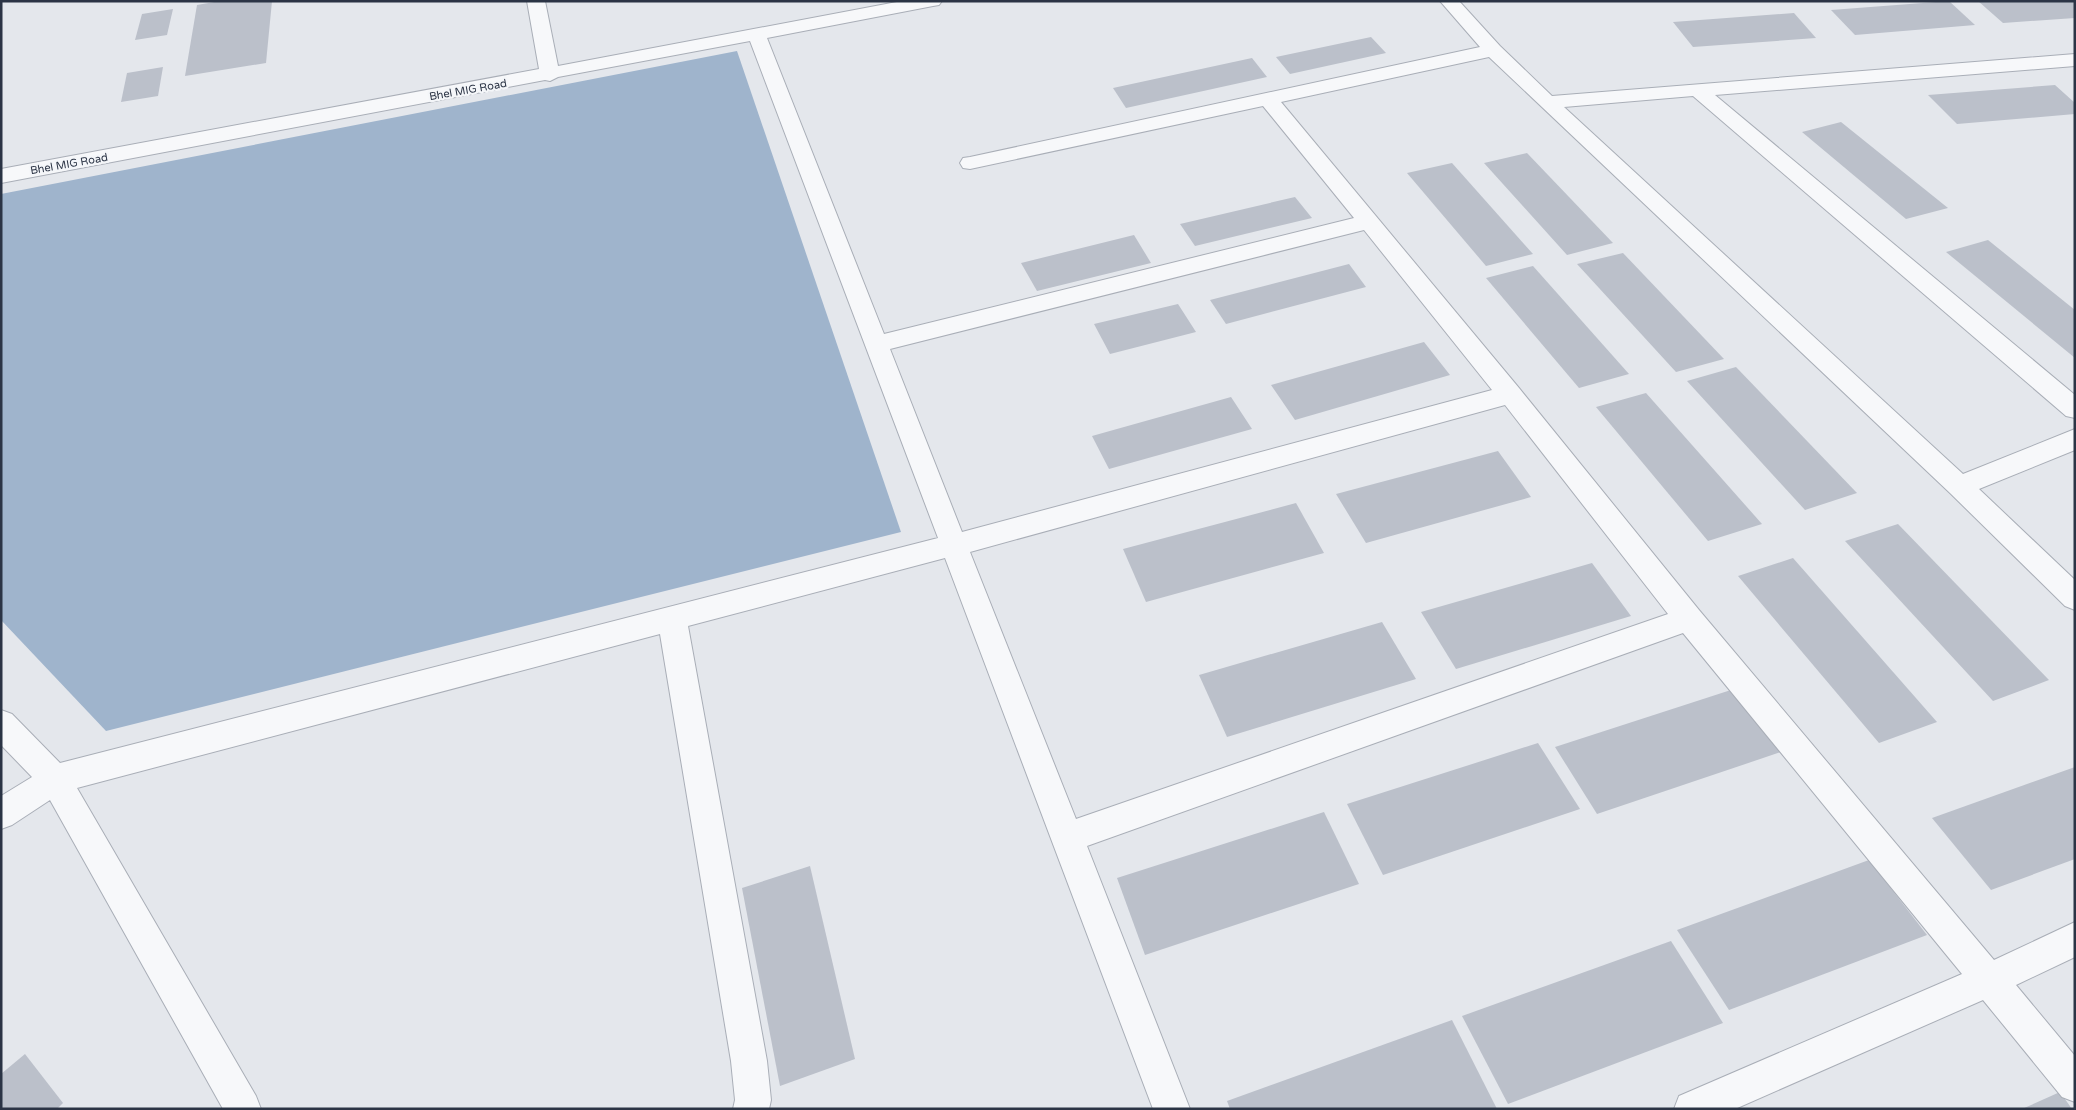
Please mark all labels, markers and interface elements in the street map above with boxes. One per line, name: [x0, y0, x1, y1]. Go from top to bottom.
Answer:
street label: Bhel MIG Road: [428, 77, 508, 103]
street label: Bhel MIG Road: [29, 151, 109, 177]

